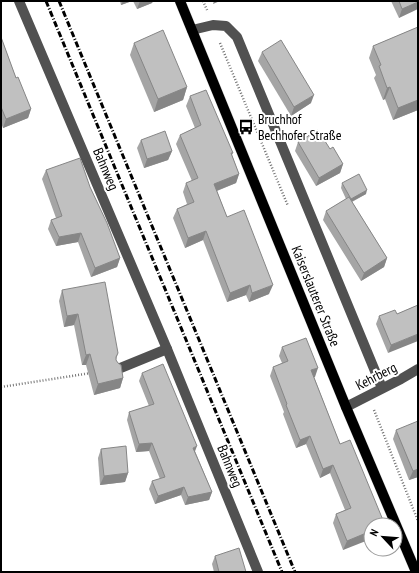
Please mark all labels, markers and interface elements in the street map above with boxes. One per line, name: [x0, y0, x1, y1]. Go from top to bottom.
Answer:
place label: Bruchhof Bechhofer Straße: [258, 110, 342, 144]
bus stop icon: Bruchhof Bechhofer Straße: [237, 118, 255, 136]
street label: Bahnweg: [89, 145, 123, 193]
street label: Kaiserslauterer Straße: [288, 243, 344, 349]
street label: Kehrberg: [352, 358, 400, 394]
street label: Bahnweg: [213, 442, 247, 490]
north arrow: [363, 517, 403, 557]
text: N: [366, 527, 382, 538]

